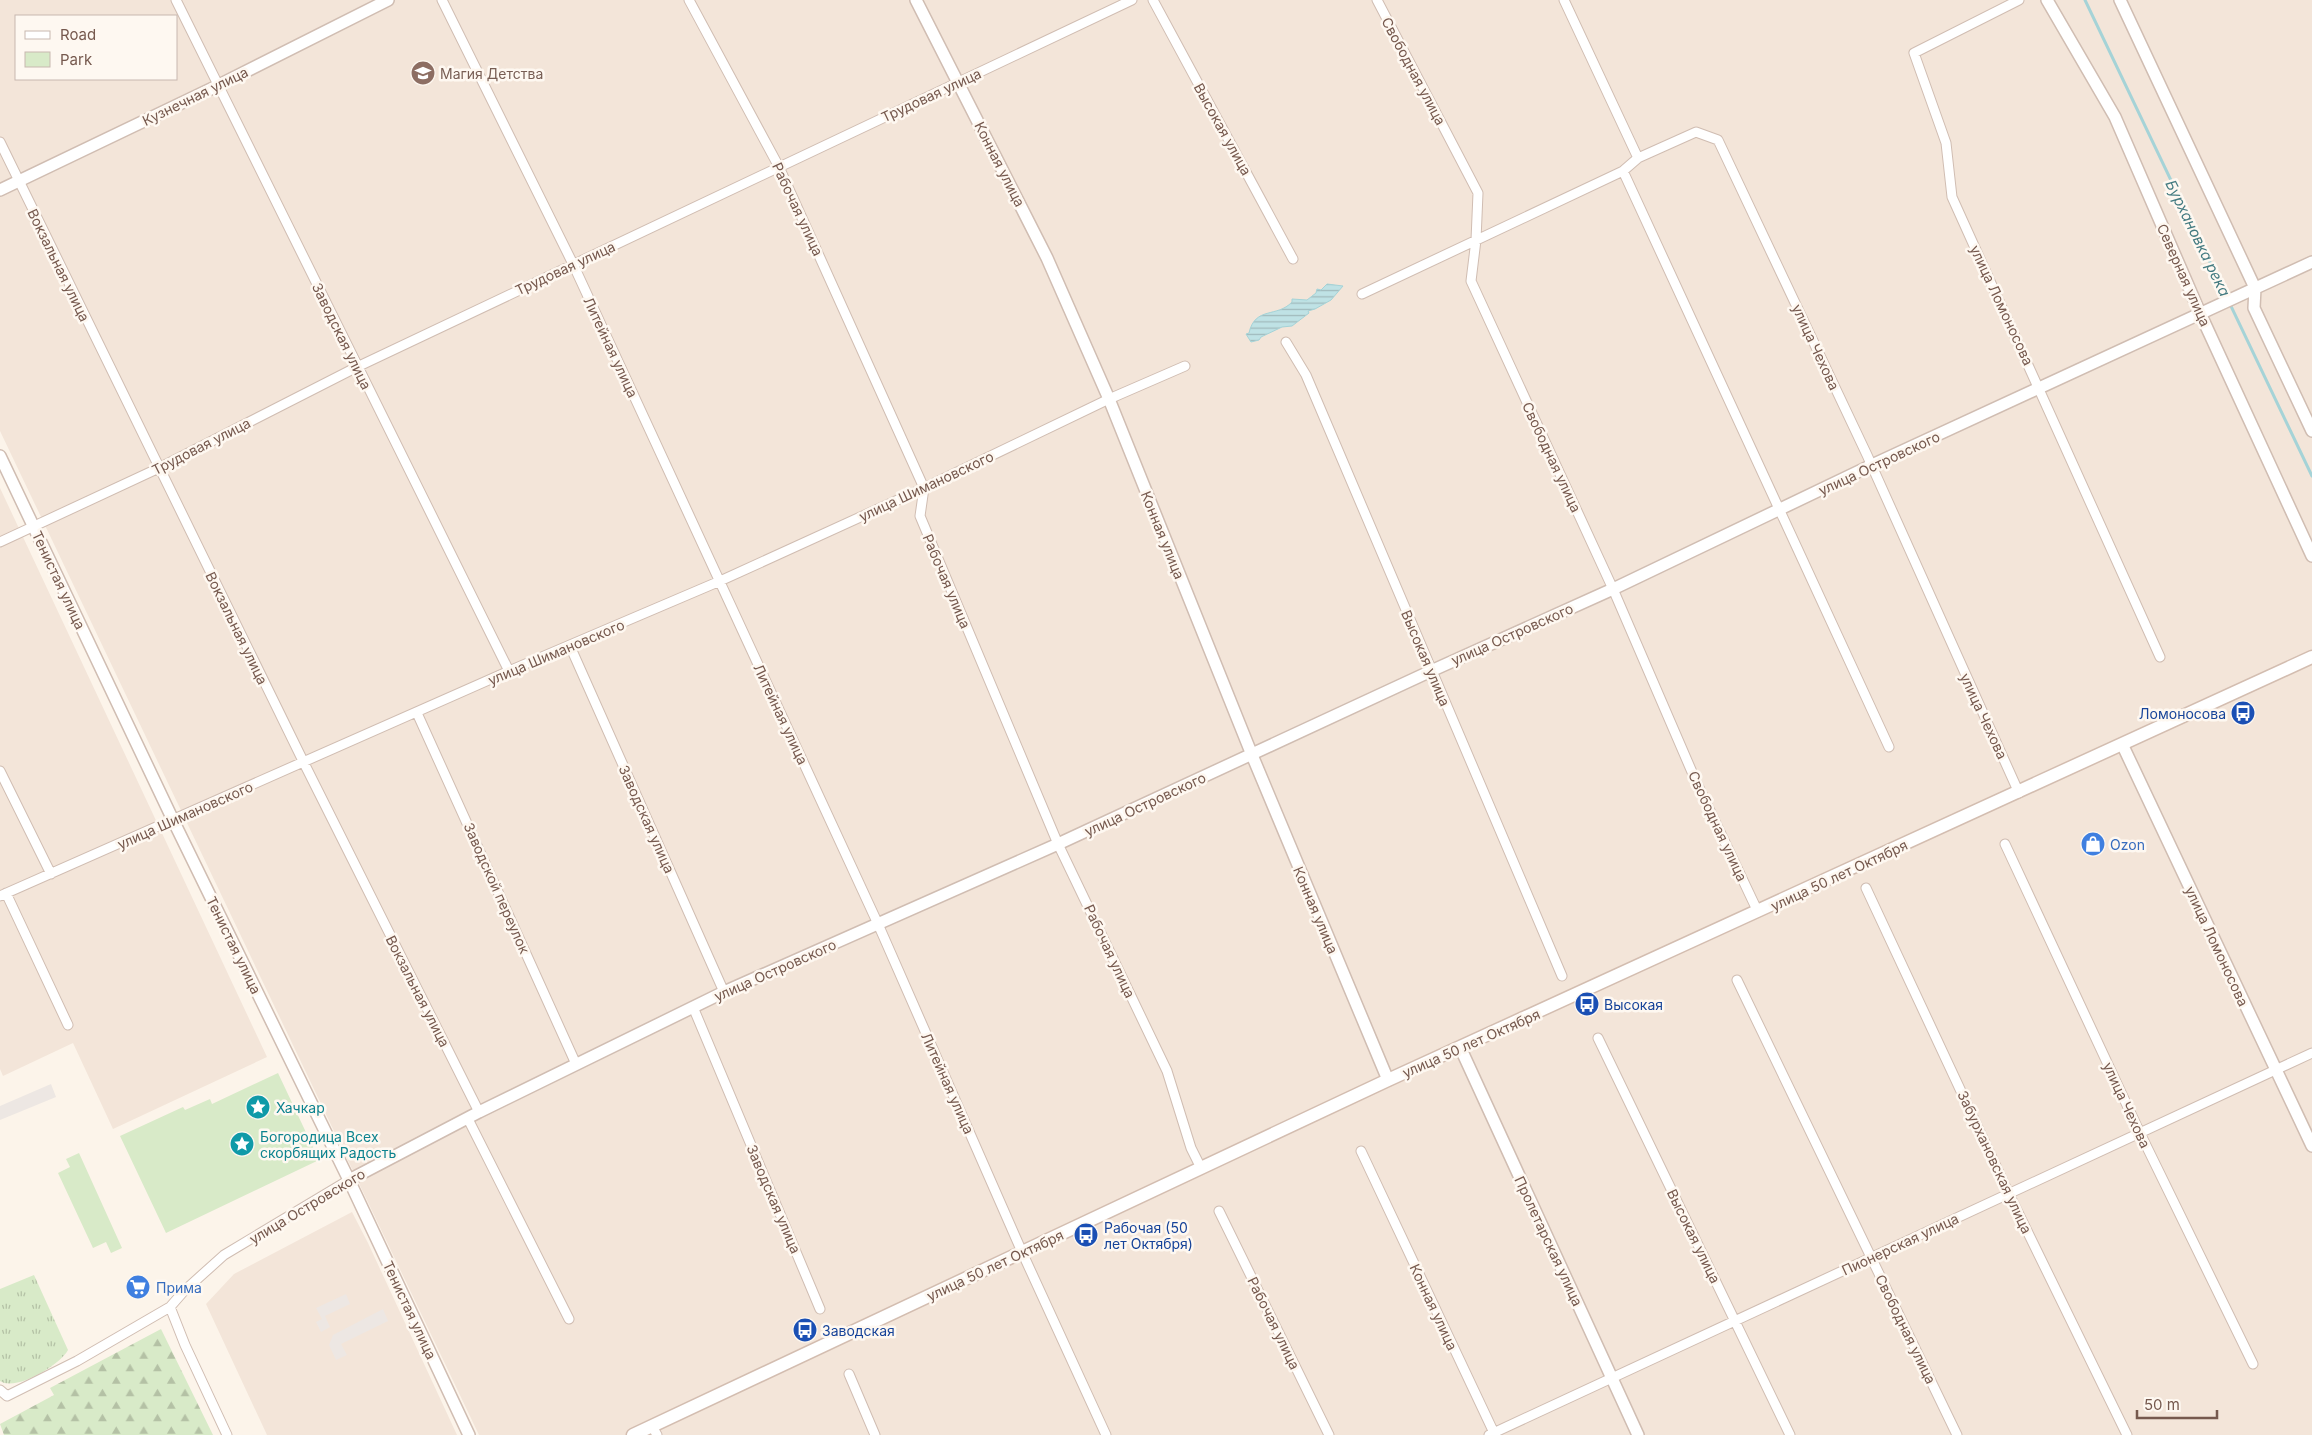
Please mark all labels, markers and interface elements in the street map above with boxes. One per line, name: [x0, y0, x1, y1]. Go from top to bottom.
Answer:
street label: Свободная улица: [1378, 14, 1450, 128]
legend: [15, 15, 178, 80]
text: Road: [60, 25, 96, 44]
text: Park: [60, 50, 93, 69]
school or university icon: Магия Детства: [410, 60, 436, 86]
street label: Кузнечная улица: [139, 63, 251, 129]
street label: Трудовая улица: [878, 64, 984, 126]
place label: Магия Детства: [440, 65, 543, 82]
street label: Высокая улица: [1191, 80, 1255, 178]
street label: Конная улица: [971, 119, 1029, 209]
street label: Рабочая улица: [769, 160, 827, 258]
water label: Бурхановка река: [2162, 177, 2234, 299]
street label: Вокзальная улица: [24, 206, 94, 324]
street label: Северная улица: [2154, 221, 2214, 329]
street label: Трудовая улица: [512, 237, 618, 299]
street label: улица Ломоносова: [1967, 242, 2037, 368]
street label: Заводская улица: [309, 280, 375, 392]
street label: Литейная улица: [580, 294, 642, 400]
street label: улица Чехова: [1789, 301, 1843, 393]
street label: Свободная улица: [1519, 399, 1585, 515]
street label: Трудовая улица: [149, 414, 253, 478]
street label: улица Островского: [1816, 427, 1942, 499]
street label: улица Шимановского: [856, 447, 996, 525]
street label: Конная улица: [1138, 489, 1188, 581]
street label: Тенистая улица: [29, 528, 89, 632]
street label: Рабочая улица: [919, 531, 975, 631]
street label: Вокзальная улица: [202, 569, 272, 687]
street label: улица Островского: [1448, 599, 1576, 669]
street label: Высокая улица: [1398, 607, 1454, 709]
street label: улица Шимановского: [485, 616, 627, 688]
street label: Литейная улица: [750, 661, 812, 767]
street label: улица Чехова: [1957, 670, 2011, 762]
bus stop icon: Ломоносова: [2230, 700, 2256, 726]
place label: Ломоносова: [2139, 705, 2226, 722]
street label: Заводская улица: [616, 762, 678, 876]
street label: улица Островского: [1082, 768, 1208, 840]
street label: Свободная улица: [1685, 768, 1751, 884]
street label: улица Шимановского: [115, 777, 255, 853]
street label: Заводской переулок: [460, 820, 534, 957]
shop icon: Ozon: [2080, 831, 2106, 857]
street label: улица 50 лет Октября: [1768, 836, 1910, 914]
place label: Ozon: [2110, 836, 2145, 853]
street label: Конная улица: [1290, 864, 1342, 956]
street label: улица Ломоносова: [2182, 883, 2252, 1009]
street label: Тенистая улица: [203, 893, 265, 997]
street label: Рабочая улица: [1081, 902, 1139, 1000]
street label: Вокзальная улица: [382, 932, 454, 1050]
street label: улица Островского: [711, 935, 839, 1005]
bus stop icon: Высокая: [1574, 991, 1600, 1017]
place label: Высокая: [1604, 996, 1663, 1013]
street label: улица 50 лет Октября: [1400, 1005, 1542, 1081]
street label: Литейная улица: [918, 1030, 978, 1136]
street label: улица Чехова: [2100, 1059, 2154, 1151]
street label: Забурхановская улица: [1954, 1088, 2036, 1236]
place icon: Хачкар: [245, 1094, 271, 1120]
place label: Хачкар: [276, 1099, 325, 1116]
place label: Богородица Всех скорбящих Радость: [260, 1128, 397, 1161]
place icon: Богородица Всех скорбящих Радость: [229, 1131, 255, 1157]
street label: Заводская улица: [743, 1142, 805, 1256]
street label: улица Островского: [246, 1165, 368, 1247]
street label: Пролетарская улица: [1511, 1173, 1587, 1309]
street label: Высокая улица: [1664, 1186, 1724, 1286]
street label: Пионерская улица: [1839, 1209, 1961, 1279]
place label: Рабочая (50 лет Октября): [1104, 1219, 1193, 1252]
bus stop icon: Рабочая (50 лет Октября): [1073, 1222, 1099, 1248]
street label: улица 50 лет Октября: [924, 1226, 1066, 1304]
street label: Тенистая улица: [380, 1258, 440, 1362]
street label: Конная улица: [1407, 1261, 1461, 1353]
street label: Свободная улица: [1872, 1272, 1940, 1386]
supermarket icon: Прима: [125, 1274, 151, 1300]
street label: Рабочая улица: [1244, 1274, 1304, 1372]
place label: Прима: [156, 1279, 202, 1296]
bus stop icon: Заводская: [792, 1317, 818, 1343]
place label: Заводская: [822, 1322, 895, 1339]
scale bar: [2137, 1388, 2217, 1420]
text: 50 m: [2144, 1395, 2180, 1414]

